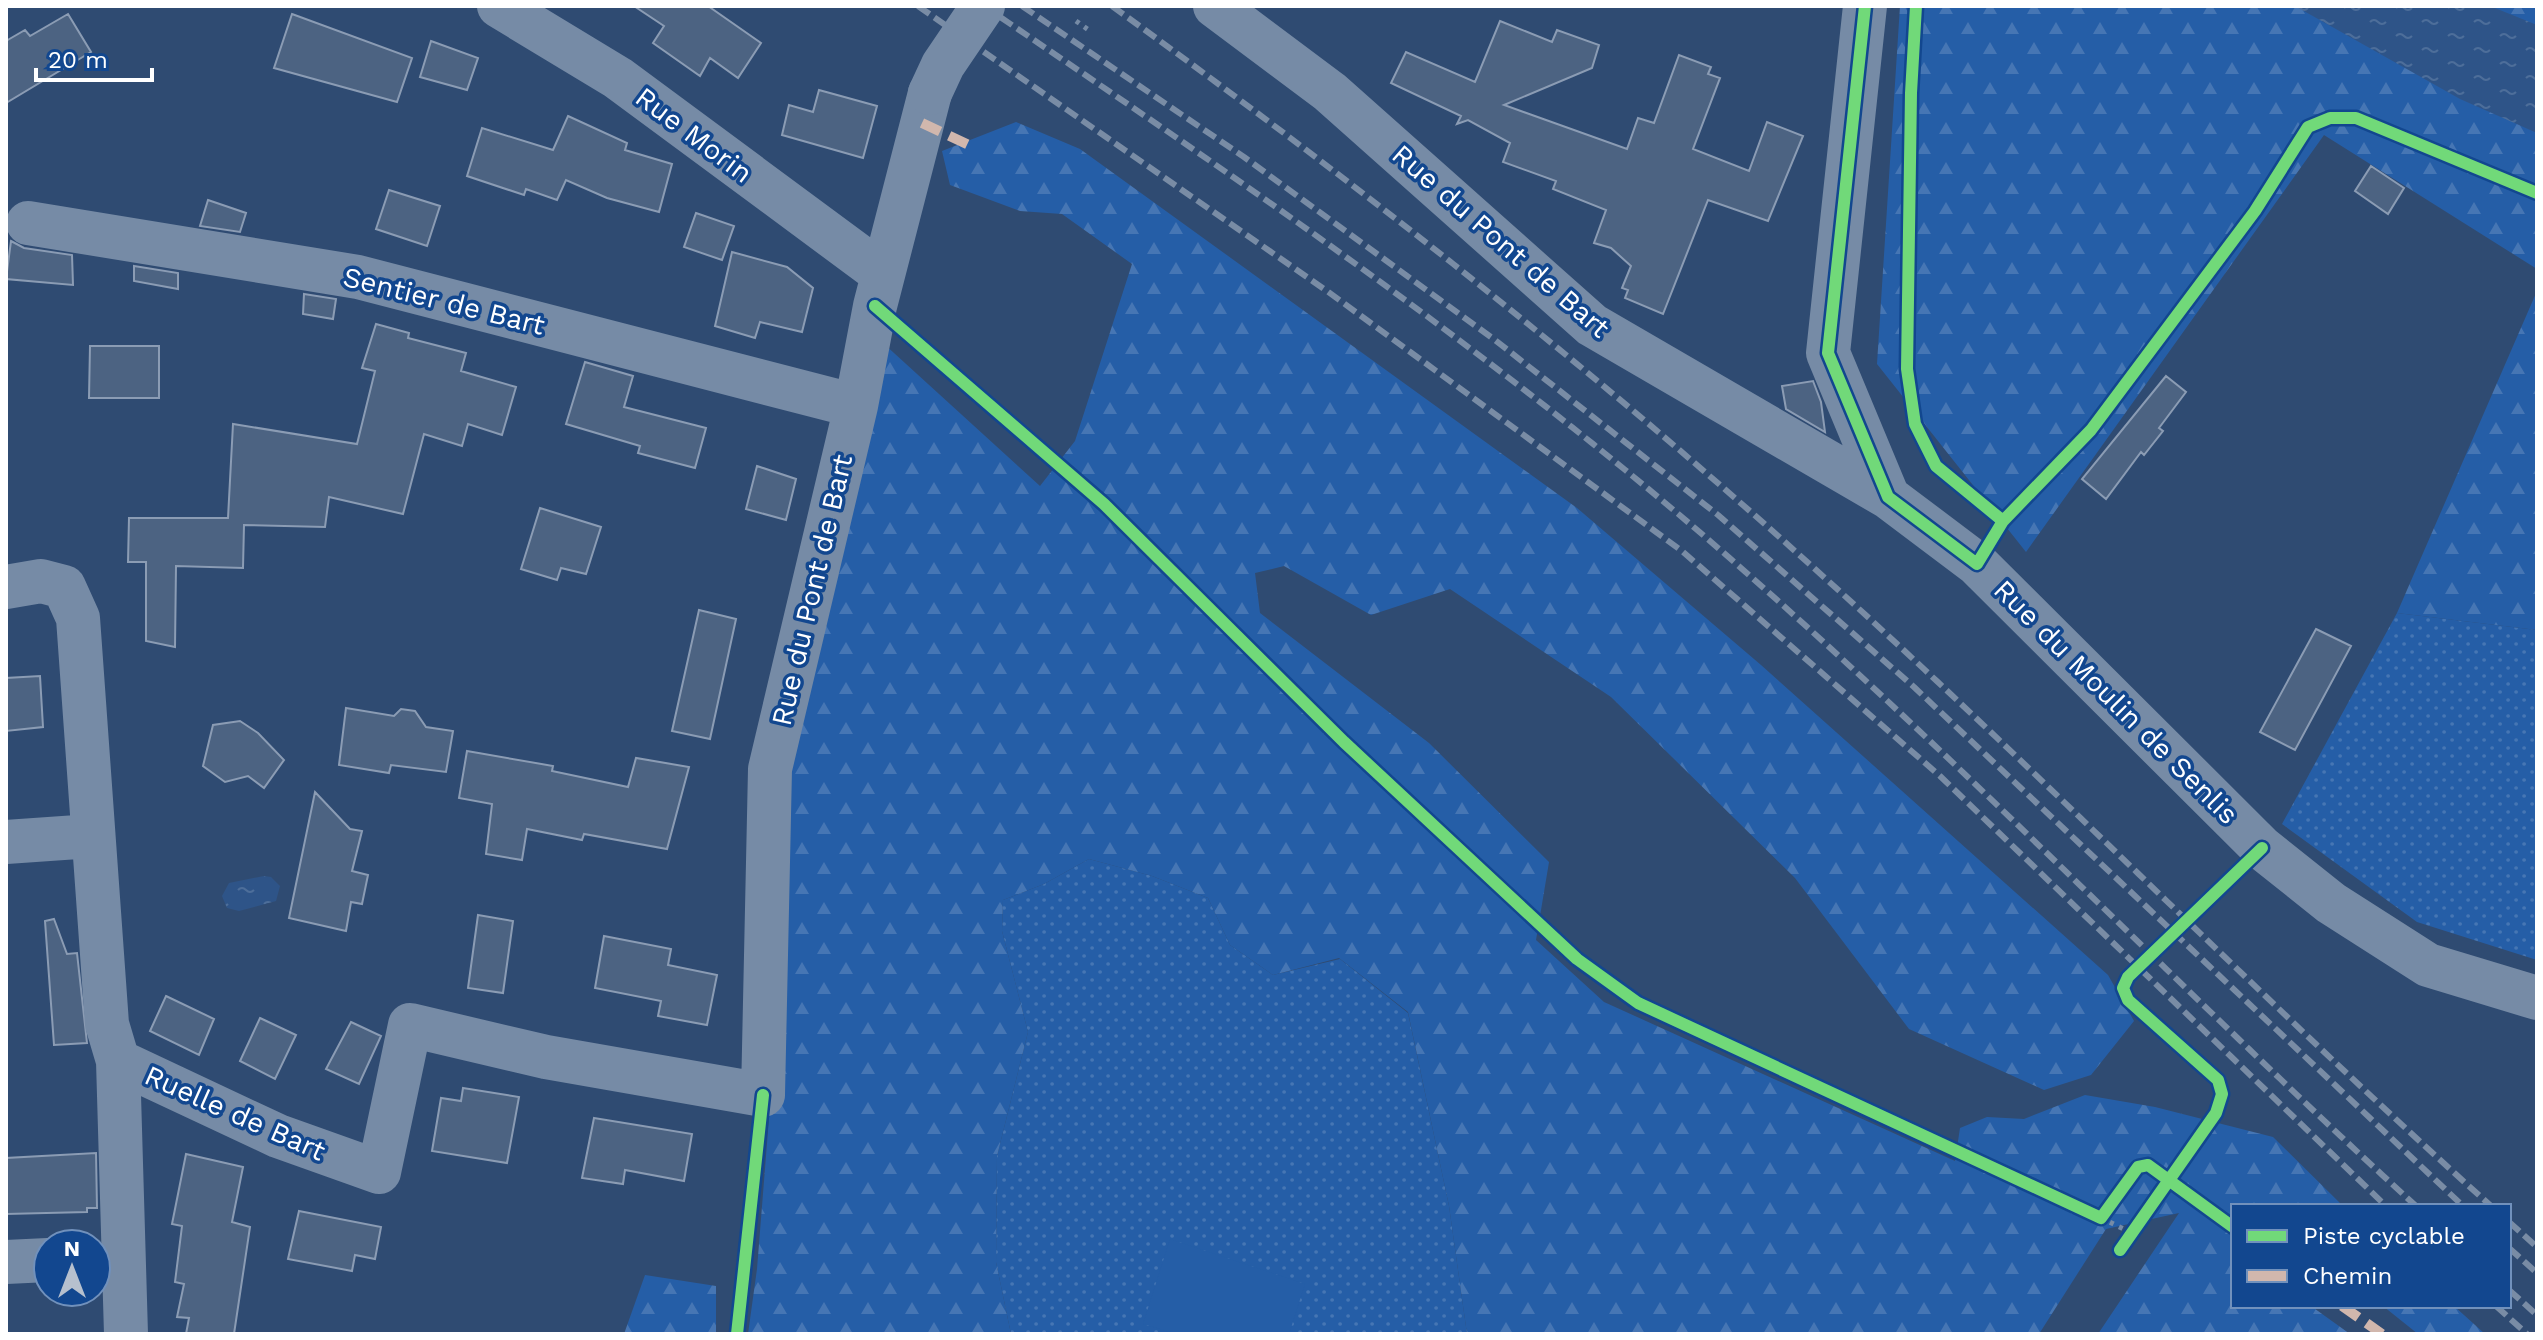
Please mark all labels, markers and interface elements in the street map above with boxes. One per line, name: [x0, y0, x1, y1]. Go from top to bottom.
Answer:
scale bar: [36, 32, 152, 82]
text: 20 m: [48, 46, 108, 74]
street label: Rue Morin: [629, 80, 759, 190]
street label: Rue du Pont de Bart: [1385, 138, 1617, 345]
street label: Sentier de Bart: [340, 260, 548, 342]
street label: Rue du Pont de Bart: [765, 451, 859, 729]
street label: Rue du Moulin de Senlis: [1987, 573, 2245, 831]
street label: Ruelle de Bart: [140, 1058, 331, 1168]
legend: [2231, 1204, 2511, 1308]
text: Piste cyclable: [2303, 1222, 2465, 1250]
north arrow: [32, 1228, 112, 1308]
text: N: [64, 1236, 80, 1261]
text: Chemin: [2303, 1262, 2392, 1290]

